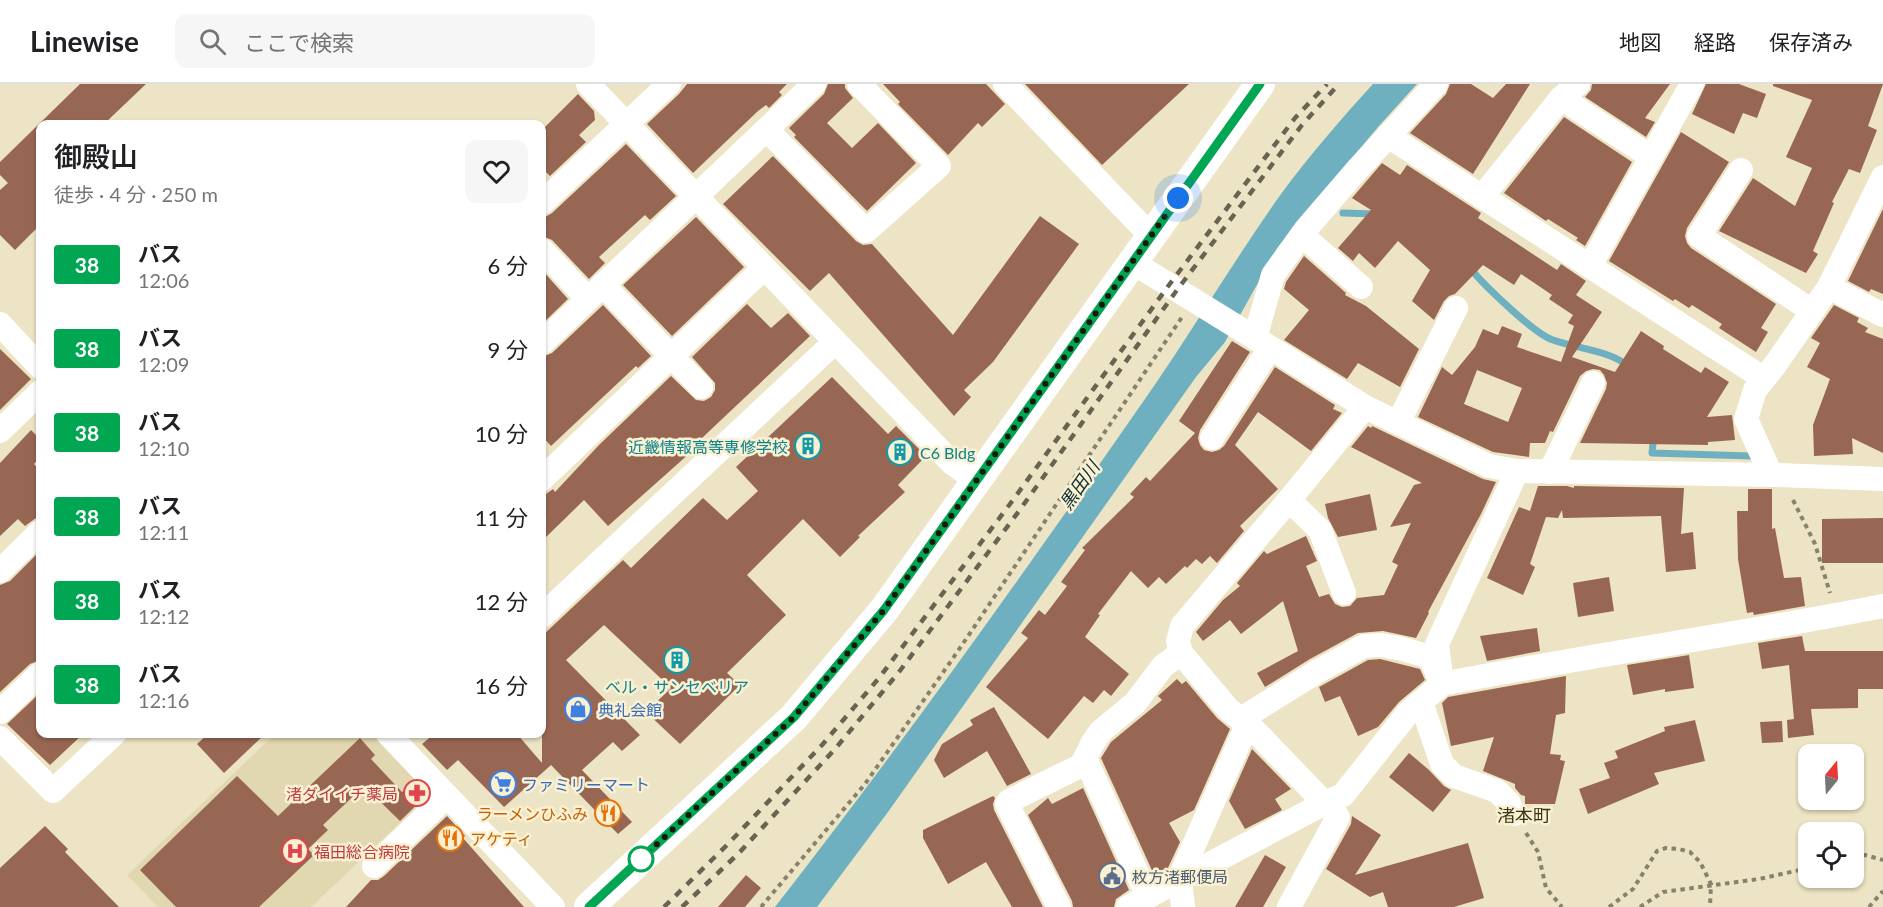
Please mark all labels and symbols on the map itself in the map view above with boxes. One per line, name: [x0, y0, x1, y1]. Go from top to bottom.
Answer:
your location: [1163, 183, 1193, 213]
building icon: 近畿情報高等専修学校: [793, 431, 823, 461]
place label: 近畿情報高等専修学校: [628, 437, 788, 456]
building icon: C6 Bldg: [885, 437, 915, 467]
place label: C6 Bldg: [920, 443, 975, 462]
water label: 黒田川: [1055, 455, 1105, 513]
building icon: ベル・サンセベリア: [662, 645, 692, 675]
place label: ベル・サンセベリア: [605, 677, 749, 696]
shop icon: 典礼会館: [563, 694, 593, 724]
place label: 典礼会館: [598, 700, 662, 719]
north arrow: [1798, 744, 1864, 810]
supermarket icon: ファミリーマート: [488, 769, 518, 799]
place label: ファミリーマート: [522, 775, 650, 794]
pharmacy icon: 渚ダイイチ薬局: [402, 778, 432, 808]
place label: 渚ダイイチ薬局: [286, 784, 398, 803]
restaurant icon: ラーメンひふみ: [593, 798, 623, 828]
place label: ラーメンひふみ: [477, 804, 588, 823]
district label: 渚本町: [1497, 804, 1551, 826]
restaurant icon: アケティ: [435, 823, 465, 853]
place label: アケティ: [470, 829, 533, 848]
hospital icon: 福田総合病院: [280, 836, 310, 866]
place label: 福田総合病院: [314, 842, 410, 861]
unlabelled marker: [628, 846, 654, 872]
public building icon: 枚方渚郵便局: [1097, 861, 1127, 891]
place label: 枚方渚郵便局: [1132, 867, 1228, 886]

